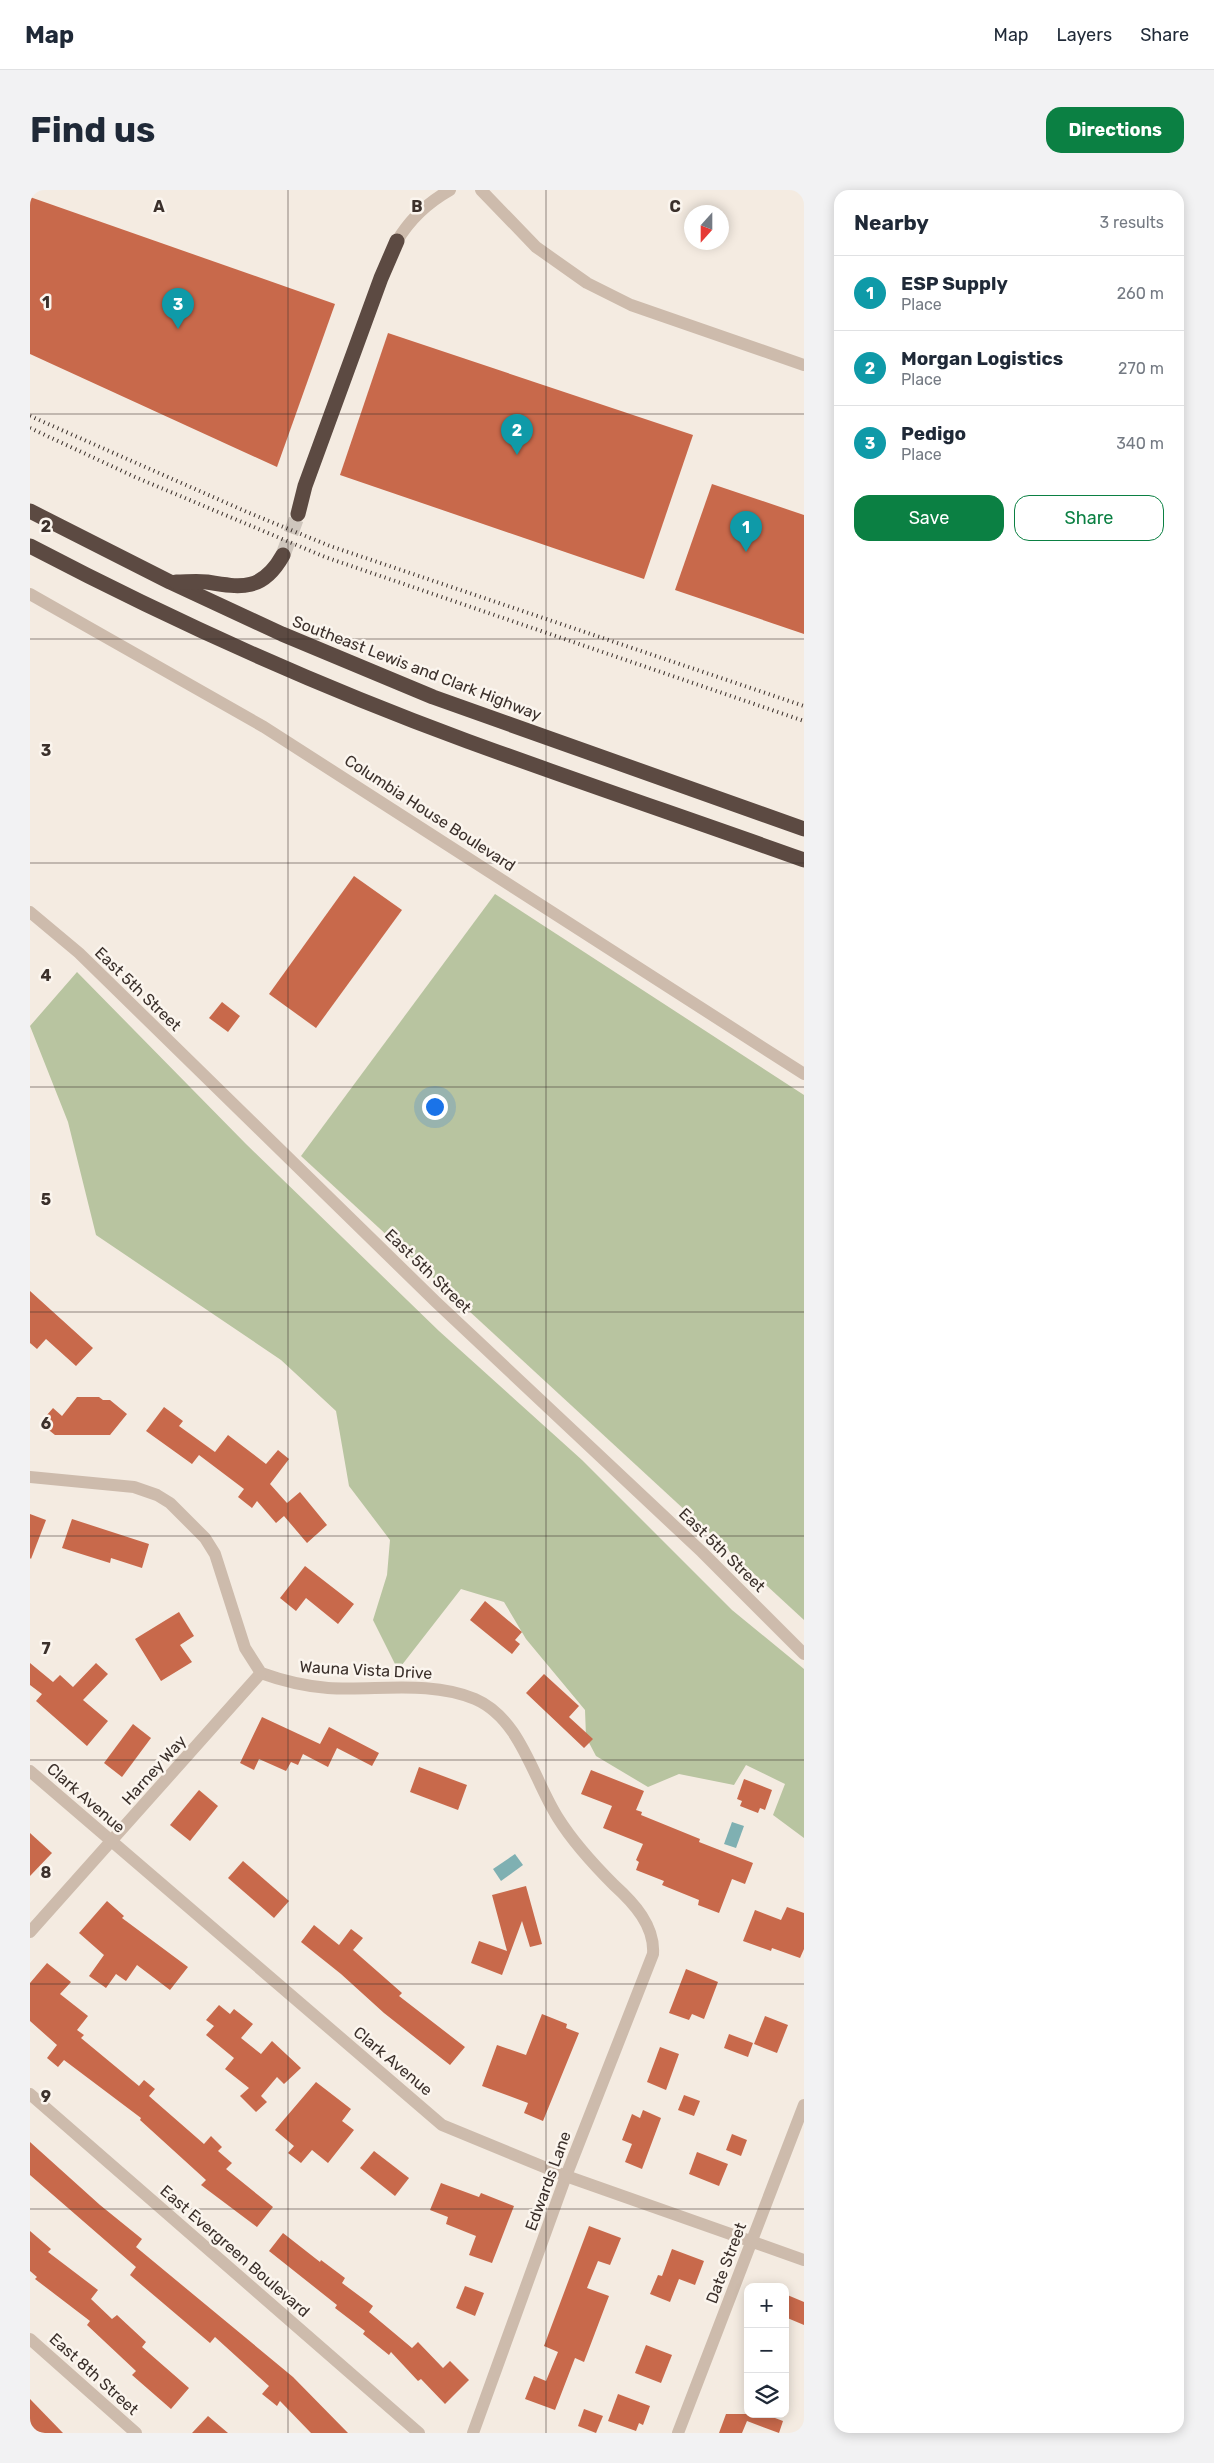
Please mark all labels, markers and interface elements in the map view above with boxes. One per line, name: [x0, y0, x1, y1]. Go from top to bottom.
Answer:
text: Map: [25, 21, 74, 49]
text: Map: [994, 24, 1029, 46]
text: Layers: [1057, 24, 1112, 46]
text: Share: [1140, 24, 1189, 46]
button: Directions: [1046, 107, 1184, 153]
text: Find us: [30, 109, 155, 151]
text: A: [153, 197, 165, 216]
text: B: [411, 197, 423, 216]
text: C: [669, 197, 681, 216]
north arrow: [684, 205, 729, 250]
text: Nearby: [854, 210, 929, 235]
text: 3 results: [1099, 213, 1164, 232]
text: ESP Supply: [901, 272, 1008, 295]
text: 1: [866, 284, 874, 303]
text: 260 m: [1117, 284, 1164, 303]
pin: 3: [162, 288, 194, 329]
text: 1: [42, 293, 50, 312]
text: Place: [901, 295, 942, 314]
text: Morgan Logistics: [901, 347, 1063, 370]
text: 2: [865, 359, 875, 378]
text: 270 m: [1118, 359, 1164, 378]
text: Place: [901, 370, 942, 389]
pin: 2: [501, 414, 533, 455]
text: Pedigo: [901, 422, 966, 445]
text: 3: [865, 434, 875, 453]
text: 340 m: [1116, 434, 1164, 453]
text: Place: [901, 445, 942, 464]
button: Save: [854, 495, 1004, 541]
button: Share: [1014, 495, 1164, 541]
pin: 1: [730, 511, 762, 552]
text: 2: [41, 517, 51, 536]
street label: Southeast Lewis and Clark Highway: [290, 612, 544, 724]
text: 3: [41, 741, 51, 760]
street label: Columbia House Boulevard: [341, 751, 519, 875]
street label: East 5th Street: [91, 943, 185, 1035]
text: 4: [41, 966, 52, 985]
your location: [422, 1094, 448, 1120]
text: 5: [41, 1190, 51, 1209]
street label: East 5th Street: [381, 1225, 475, 1317]
text: 6: [41, 1414, 51, 1433]
street label: East 5th Street: [675, 1504, 769, 1596]
text: 7: [41, 1639, 51, 1658]
street label: Wauna Vista Drive: [299, 1657, 433, 1683]
street label: Harney Way: [118, 1731, 190, 1809]
street label: Clark Avenue: [43, 1759, 129, 1837]
text: 8: [41, 1863, 52, 1882]
street label: Clark Avenue: [350, 2023, 436, 2100]
text: 9: [41, 2087, 51, 2106]
street label: Edwards Lane: [521, 2129, 575, 2233]
street label: East Evergreen Boulevard: [156, 2181, 314, 2321]
street label: Date Street: [702, 2220, 750, 2306]
map controls: [744, 2283, 789, 2418]
button: +: [744, 2283, 789, 2328]
button: −: [744, 2328, 789, 2373]
street label: East 8th Street: [46, 2329, 142, 2419]
button: layers: [744, 2373, 789, 2418]

